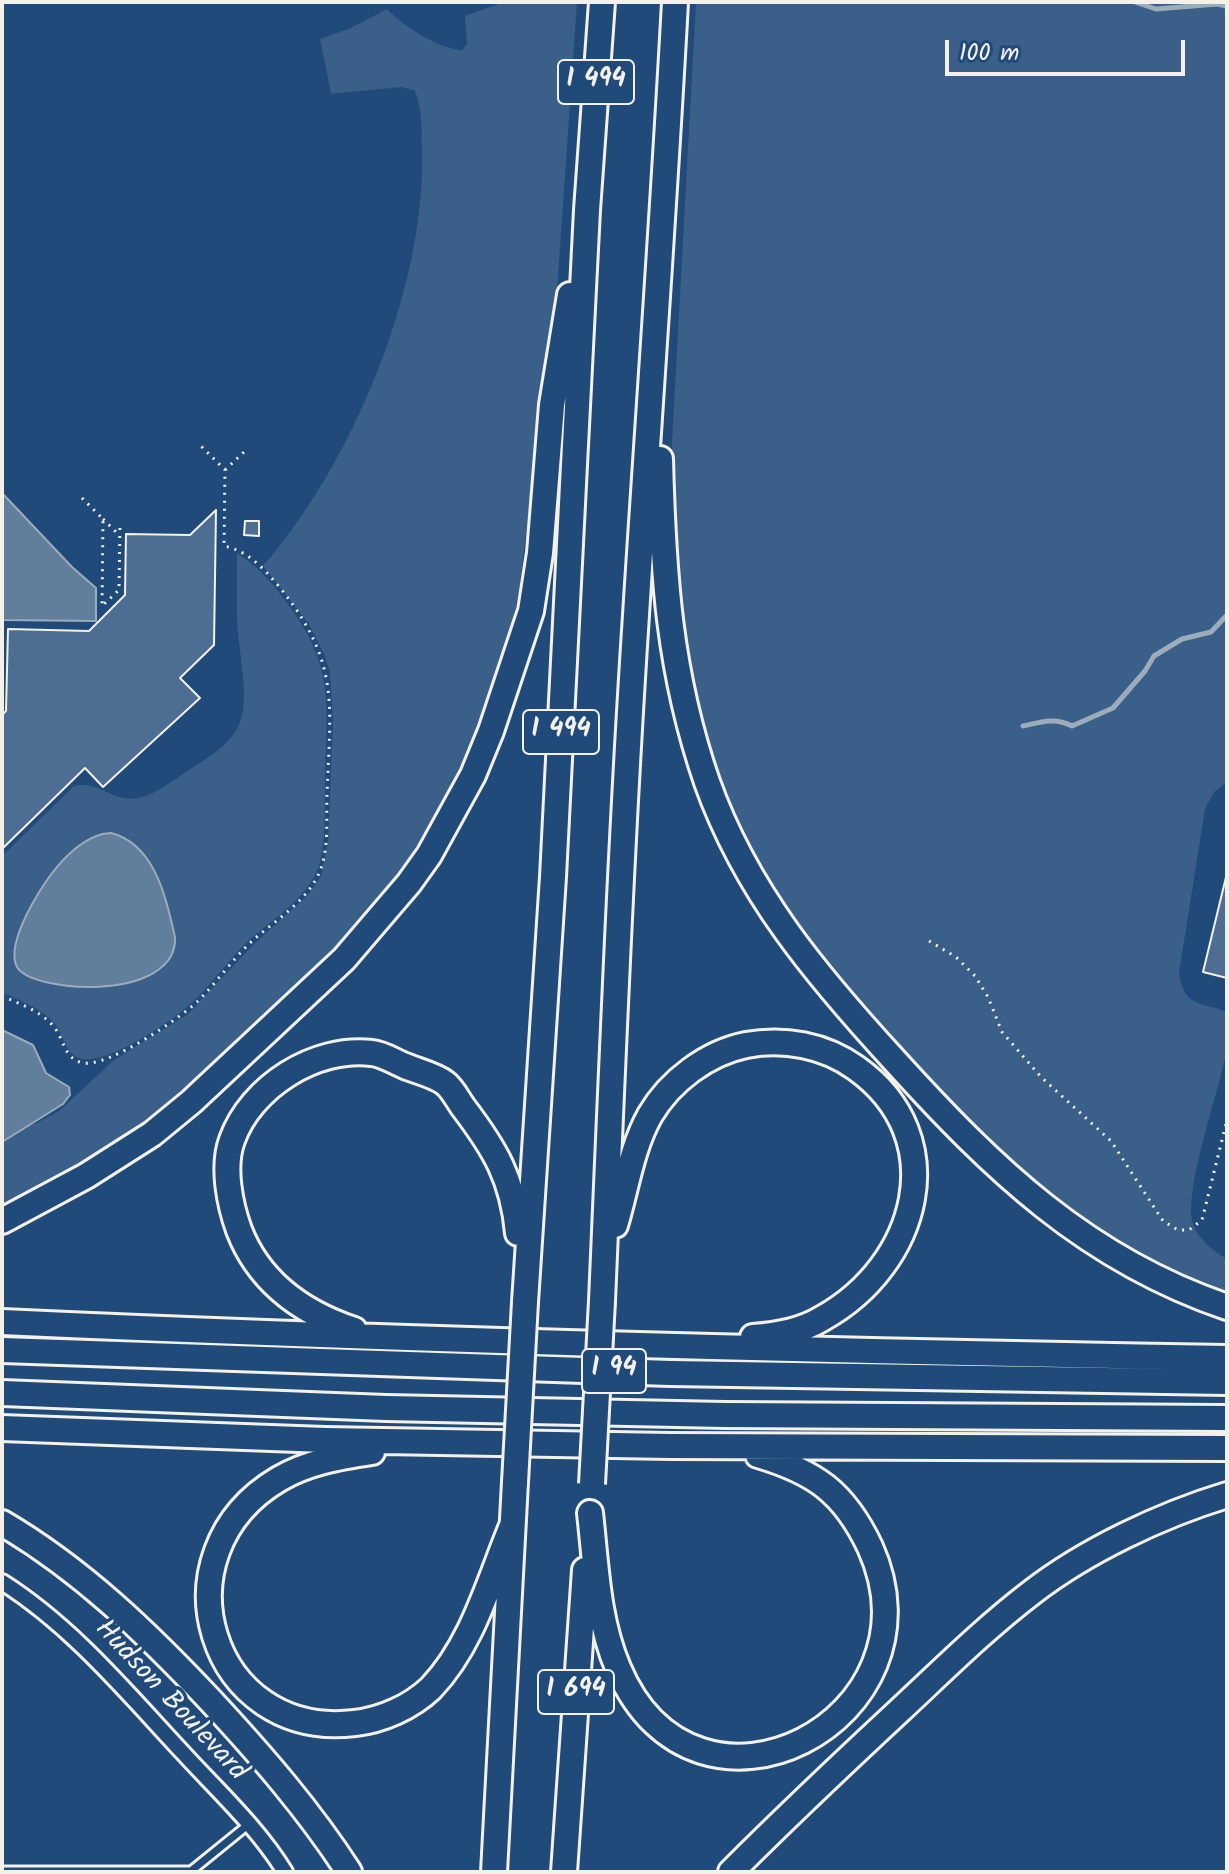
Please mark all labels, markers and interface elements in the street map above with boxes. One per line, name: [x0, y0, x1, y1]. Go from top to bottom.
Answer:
scale bar: [949, 24, 1189, 74]
text: 100 m: [959, 34, 1019, 73]
road number: I 494: [558, 60, 634, 104]
road number: I 494: [523, 710, 599, 754]
road number: I 94: [582, 1349, 646, 1393]
street label: Hudson Boulevard: [86, 1614, 252, 1790]
road number: I 694: [538, 1670, 614, 1714]

